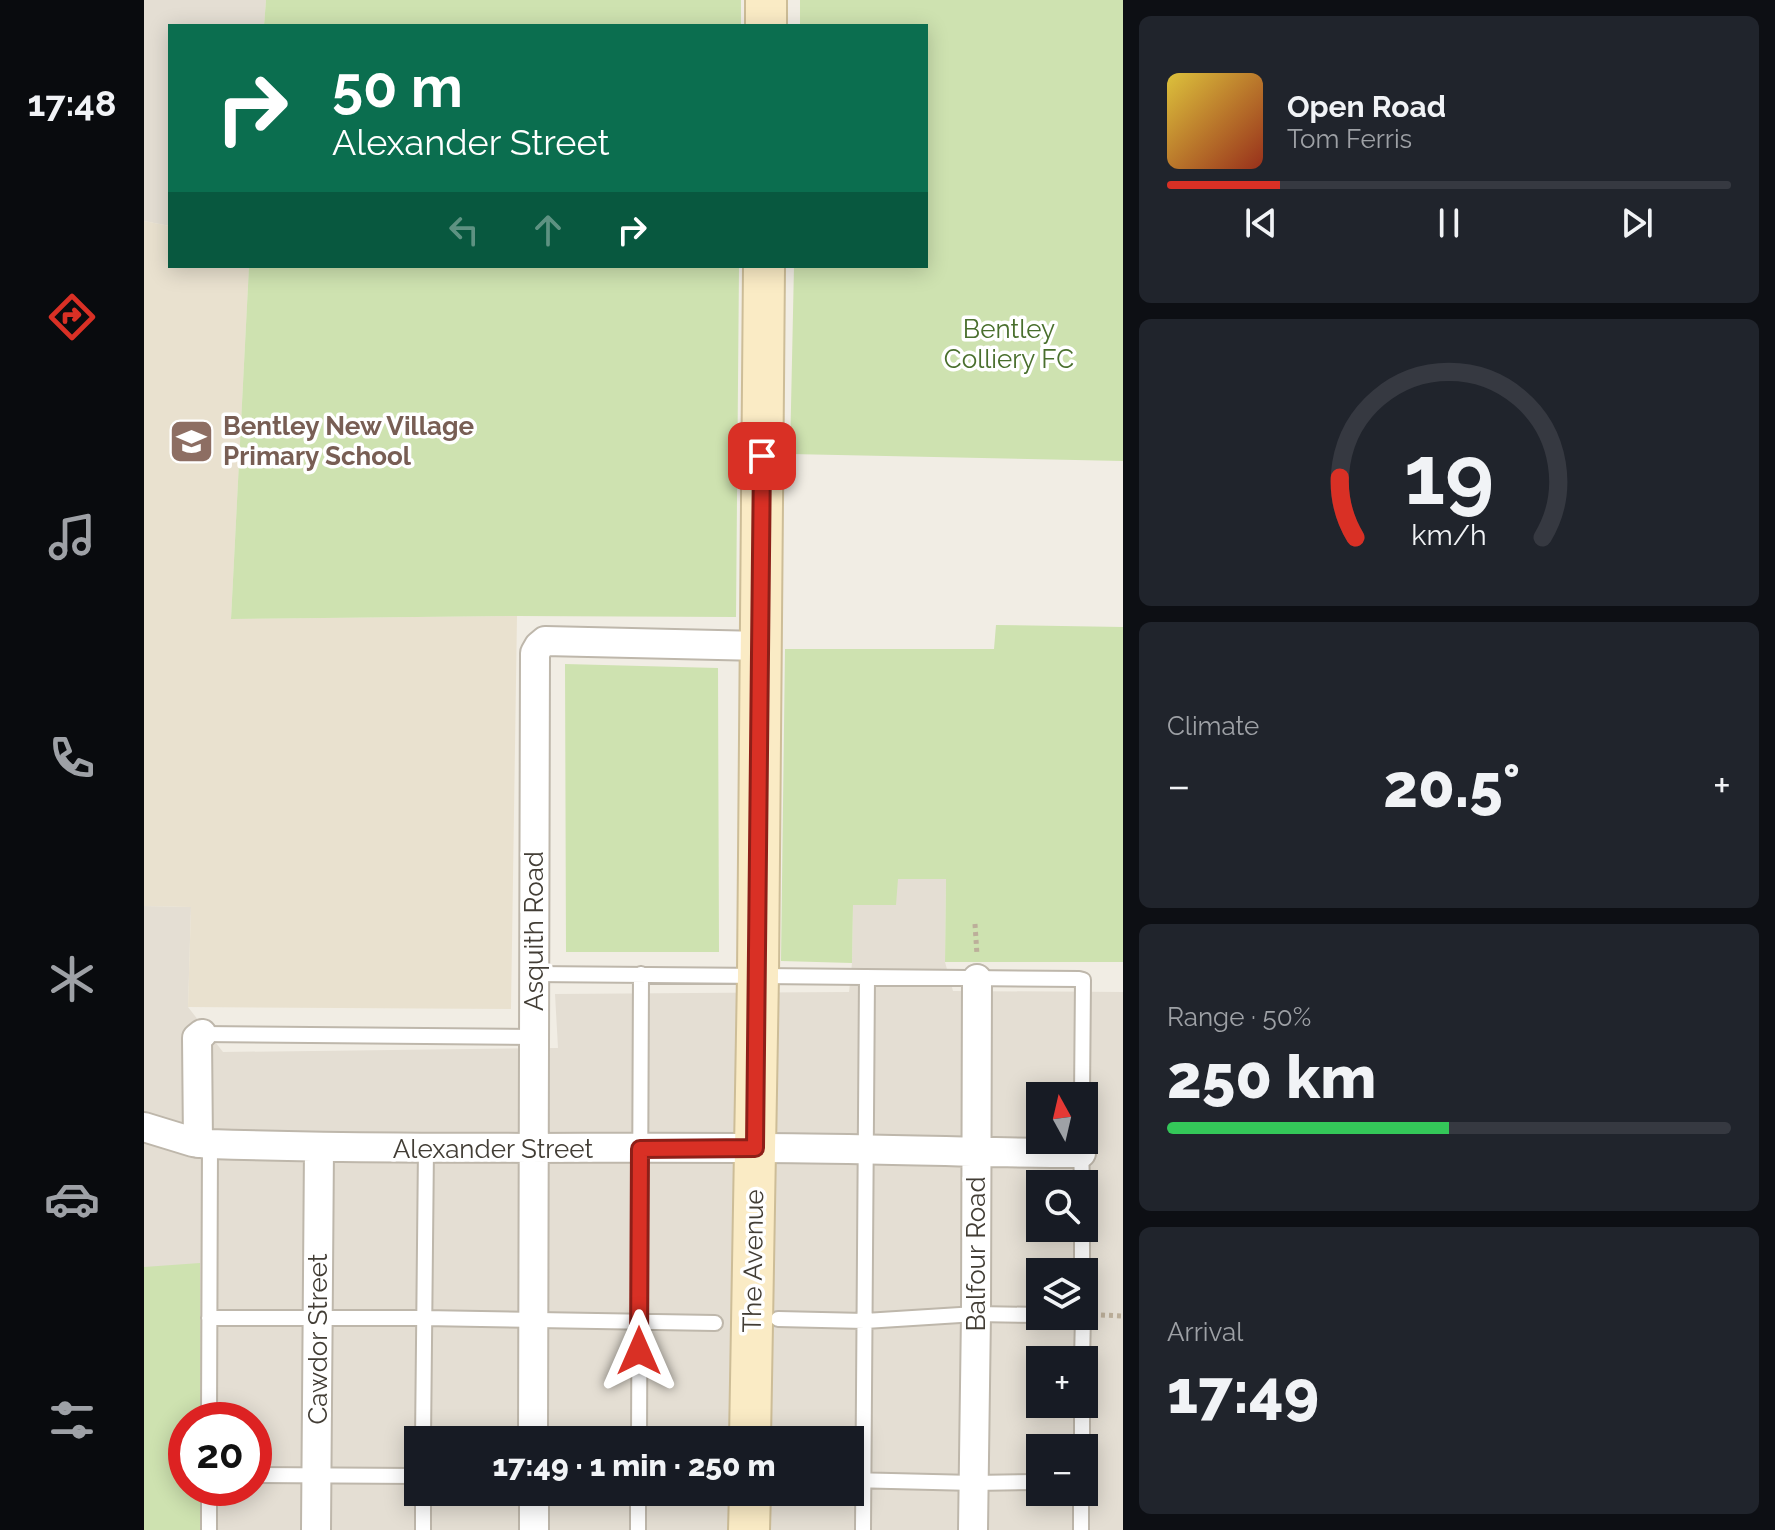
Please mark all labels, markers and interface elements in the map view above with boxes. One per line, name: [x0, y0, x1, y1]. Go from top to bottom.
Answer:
text: 50 m: [332, 54, 463, 120]
icon: right: [200, 56, 304, 160]
text: 17:48: [27, 82, 117, 124]
text: Open Road: [1287, 89, 1446, 124]
text: Alexander Street: [332, 121, 609, 163]
text: Tom Ferris: [1287, 124, 1412, 154]
icon: previous: [1239, 201, 1283, 245]
icon: pause: [1427, 201, 1471, 245]
icon: next: [1615, 201, 1659, 245]
icon: left: [442, 208, 486, 252]
icon: ahead: [526, 208, 570, 252]
icon: right: [610, 208, 654, 252]
icon: directions: [44, 289, 100, 345]
park label: Bentley Colliery FC: [944, 314, 1074, 374]
place label: Bentley New Village Primary School: [223, 411, 474, 471]
school or university icon: Bentley New Village Primary School: [168, 417, 216, 465]
pin: [728, 422, 796, 490]
text: 19: [1404, 426, 1494, 523]
icon: arrive: [740, 434, 784, 478]
icon: music: [44, 509, 100, 565]
text: km/h: [1411, 518, 1487, 552]
text: Climate: [1167, 711, 1259, 741]
icon: phone: [44, 730, 100, 786]
text: 20.5°: [1383, 751, 1520, 821]
text: −: [1167, 760, 1191, 811]
text: +: [1713, 760, 1731, 811]
street label: Asquith Road: [519, 851, 549, 1011]
icon: climate: [44, 951, 100, 1007]
text: Range · 50%: [1167, 1002, 1311, 1032]
text: 250 km: [1167, 1042, 1376, 1112]
north arrow: [1026, 1082, 1098, 1154]
map controls: [1026, 1082, 1098, 1506]
street label: Alexander Street: [393, 1134, 593, 1164]
button: search: [1026, 1170, 1098, 1242]
icon: car: [44, 1171, 100, 1227]
street label: Balfour Road: [961, 1176, 991, 1332]
street label: The Avenue: [737, 1189, 769, 1333]
street label: Cawdor Street: [303, 1253, 333, 1425]
button: layers: [1026, 1258, 1098, 1330]
position arrow: [597, 1309, 681, 1393]
text: Arrival: [1167, 1317, 1243, 1347]
button: +: [1026, 1346, 1098, 1418]
text: 17:49: [1167, 1357, 1319, 1427]
icon: filters: [44, 1392, 100, 1448]
speed limit sign: 20: [168, 1402, 272, 1506]
button: −: [1026, 1434, 1098, 1506]
text: 17:49 · 1 min · 250 m: [493, 1448, 776, 1483]

